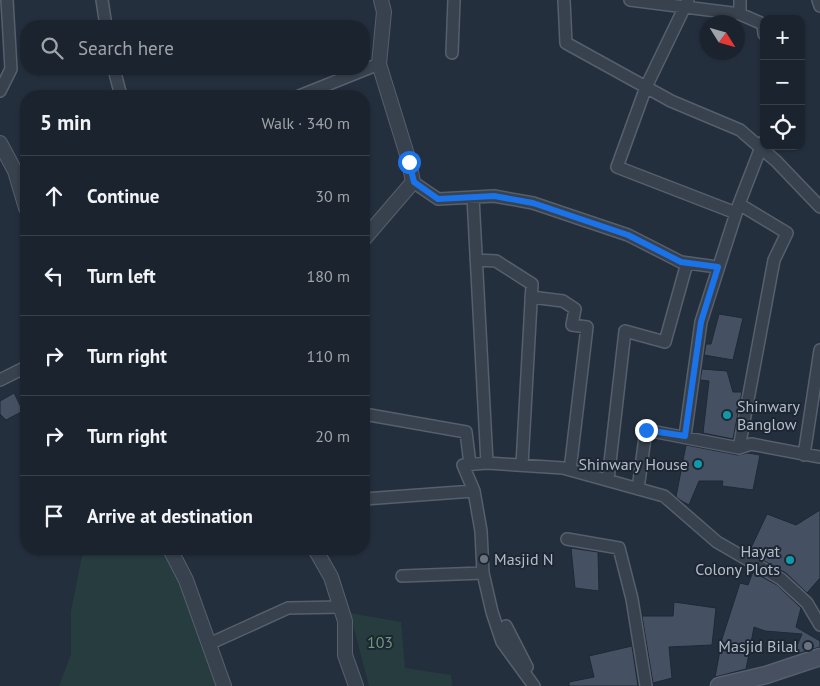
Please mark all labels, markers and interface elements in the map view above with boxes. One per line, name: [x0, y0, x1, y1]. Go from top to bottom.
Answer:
north arrow: [700, 15, 745, 60]
map controls: [760, 15, 805, 150]
button: +: [760, 15, 805, 60]
search box: [20, 20, 370, 75]
icon: search: [38, 34, 66, 62]
text: Search here: [78, 36, 174, 60]
button: −: [760, 60, 805, 105]
button: locate: [760, 105, 805, 150]
text: 5 min: [40, 109, 91, 136]
text: Walk · 340 m: [261, 113, 350, 133]
route start: [398, 151, 421, 174]
icon: ahead: [40, 182, 68, 210]
text: Continue: [87, 184, 159, 208]
text: 30 m: [315, 186, 350, 206]
icon: left: [40, 262, 68, 290]
text: Turn left: [87, 264, 156, 288]
text: 180 m: [307, 266, 350, 286]
icon: right: [40, 342, 68, 370]
text: Turn right: [87, 344, 167, 368]
text: 110 m: [307, 346, 350, 366]
place label: Shinwary Banglow: [737, 396, 800, 434]
marker: Shinwary Banglow: [721, 409, 733, 421]
route end: [635, 419, 658, 442]
icon: right: [40, 422, 68, 450]
text: Turn right: [87, 424, 167, 448]
text: 20 m: [315, 426, 350, 446]
place label: Shinwary House: [579, 454, 688, 474]
marker: Shinwary House: [692, 458, 704, 470]
icon: arrive: [40, 502, 68, 530]
text: Arrive at destination: [87, 504, 253, 528]
place label: Hayat Colony Plots: [695, 541, 781, 579]
place label: Masjid N: [494, 549, 554, 569]
marker: Masjid N: [478, 553, 490, 565]
marker: Hayat Colony Plots: [784, 554, 796, 566]
park label: 103: [367, 632, 393, 652]
place label: Masjid Bilal: [718, 636, 798, 656]
marker: Masjid Bilal: [802, 640, 814, 652]

